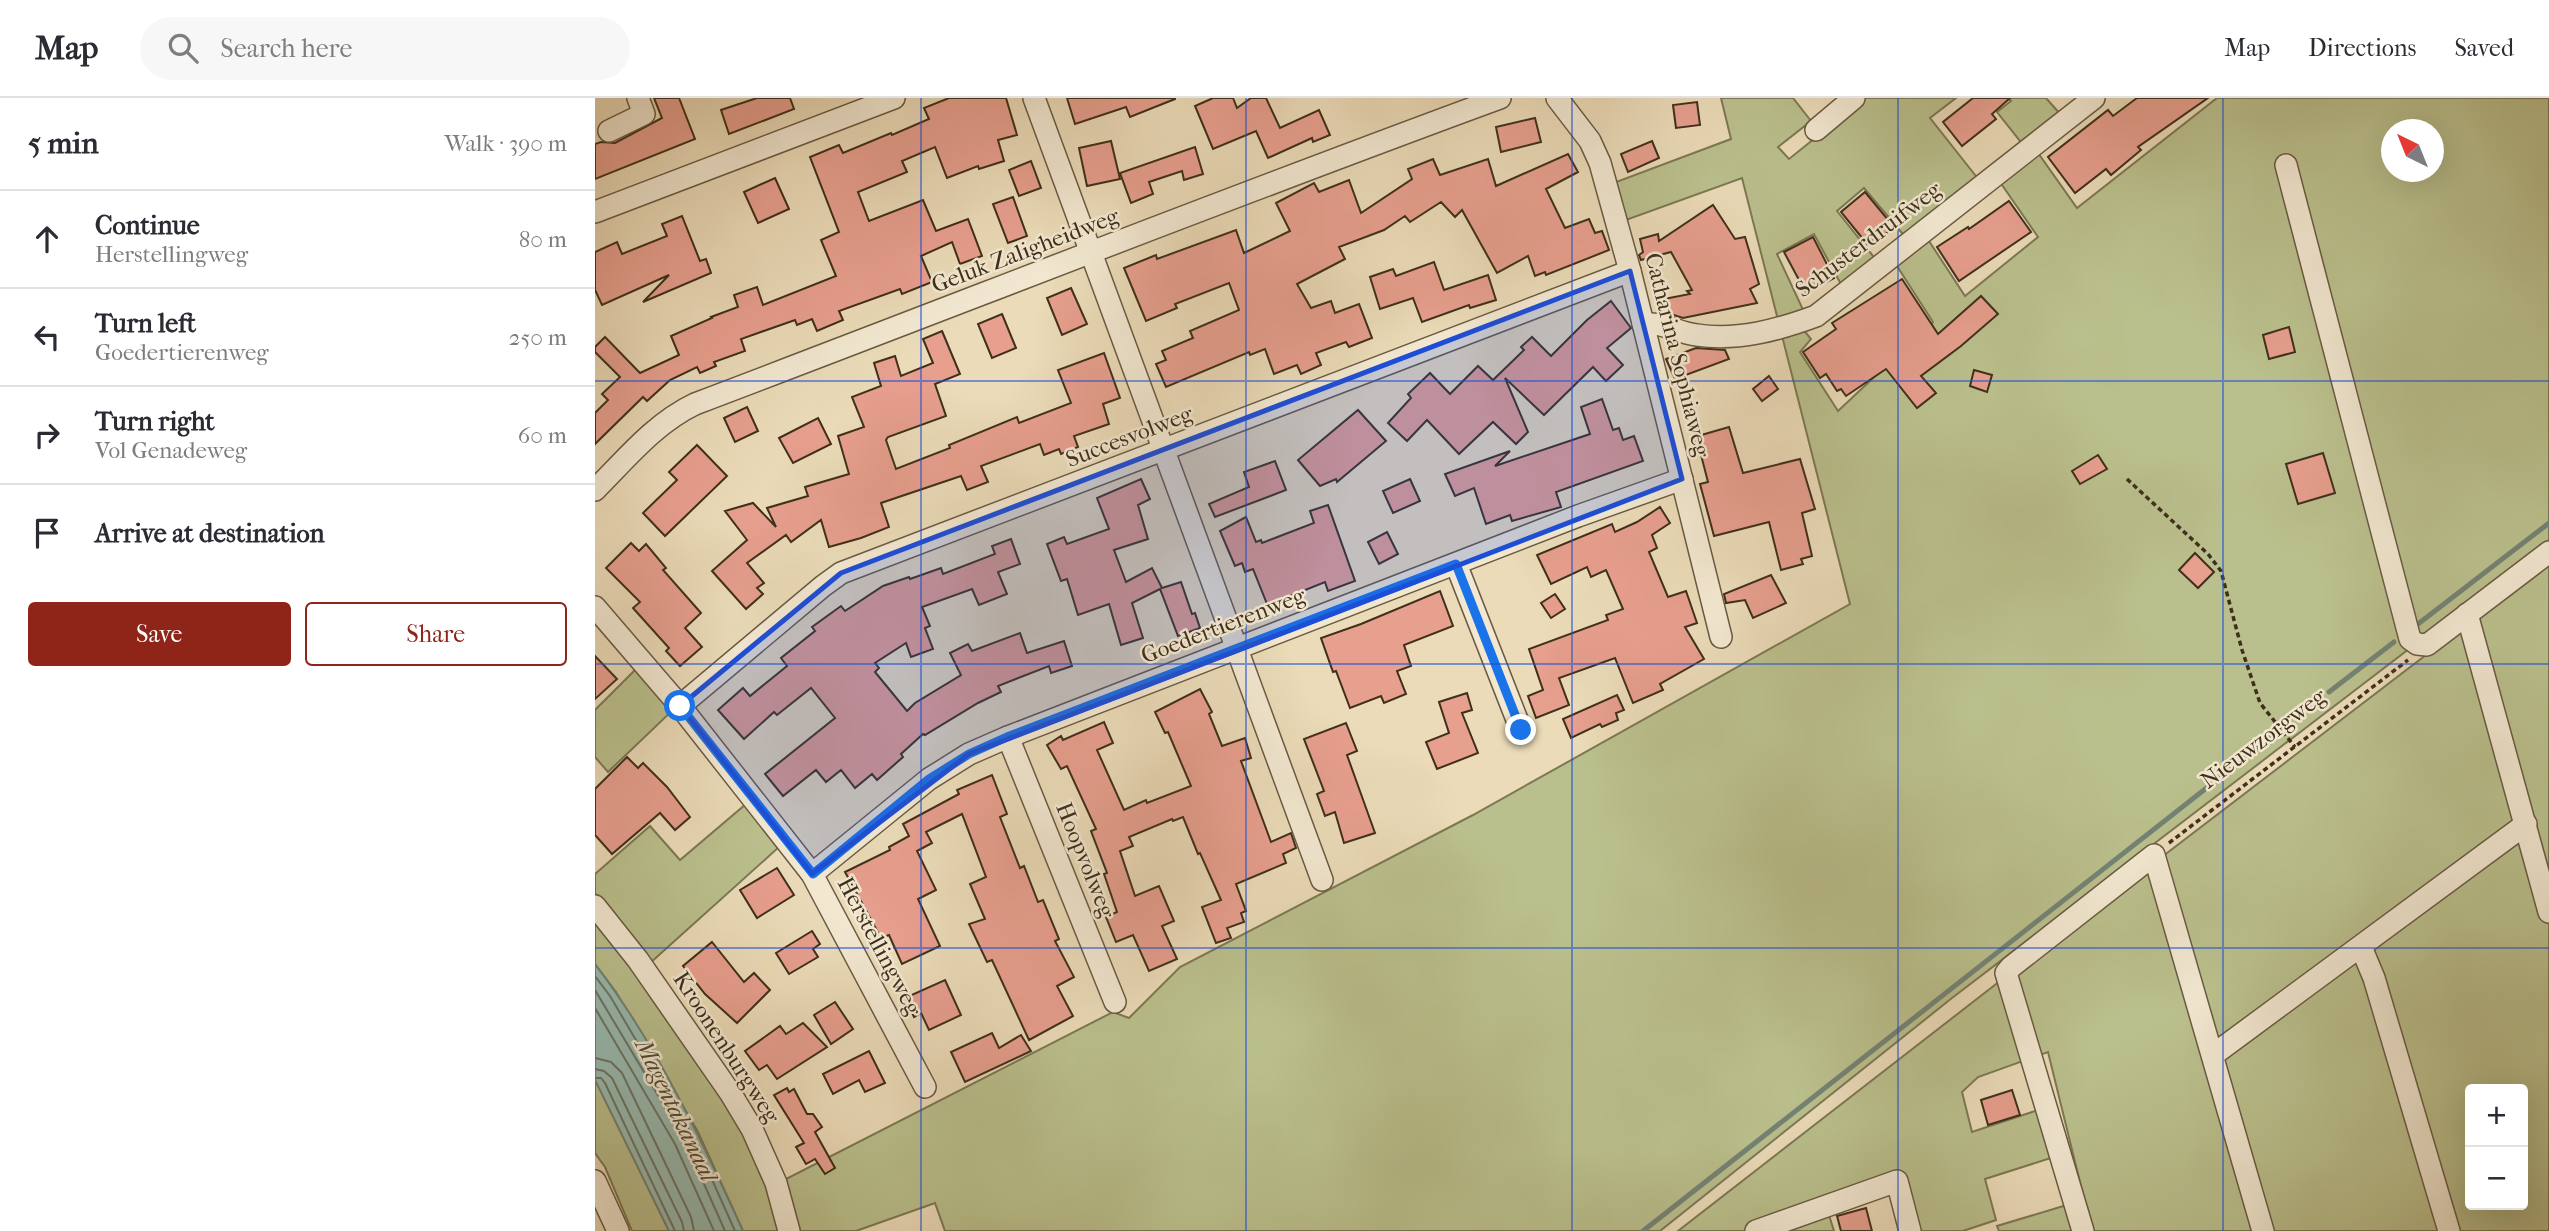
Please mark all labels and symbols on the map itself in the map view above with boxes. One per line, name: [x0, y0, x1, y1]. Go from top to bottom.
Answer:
north arrow: [2381, 119, 2444, 182]
street label: Schusterdruifweg: [1790, 175, 1947, 303]
street label: Geluk Zaligheidweg: [928, 202, 1123, 299]
street label: Catharina Sophiaweg: [1639, 250, 1716, 461]
street label: Succesvolweg: [1062, 400, 1197, 473]
street label: Goedertierenweg: [1137, 582, 1310, 669]
street label: Nieuwzorgweg: [2195, 682, 2332, 794]
route start: [664, 690, 695, 721]
route end: [1505, 714, 1536, 745]
street label: Hoopvolweg: [1050, 798, 1121, 923]
street label: Herstellingweg: [832, 872, 928, 1021]
street label: Kroonenburgweg: [668, 967, 786, 1129]
water label: Magentakanaal: [629, 1032, 724, 1189]

